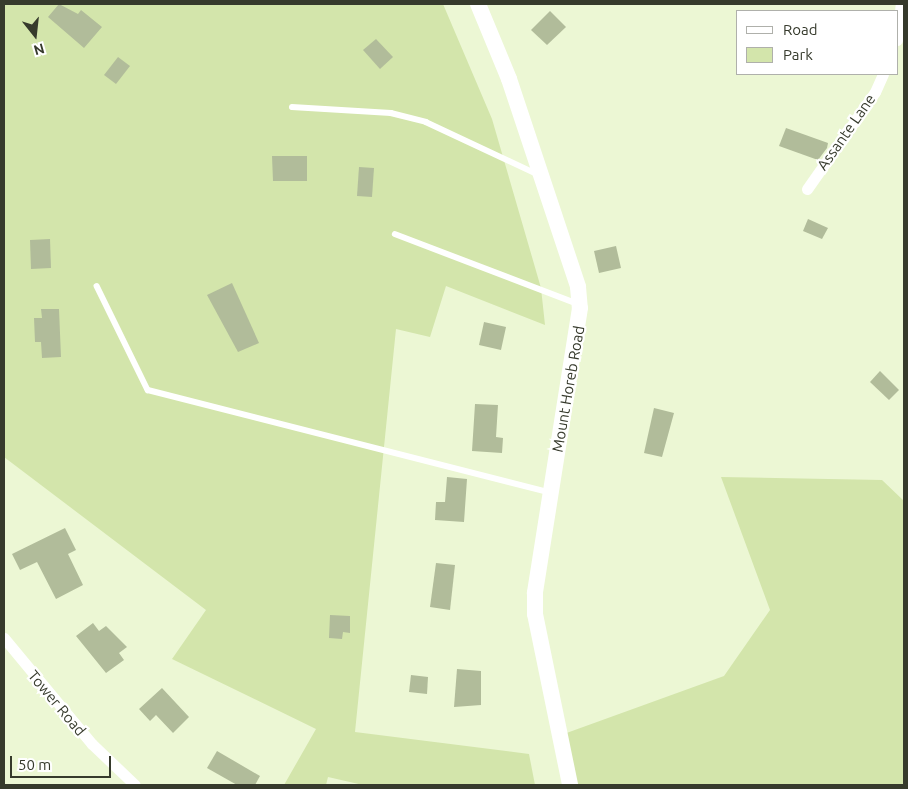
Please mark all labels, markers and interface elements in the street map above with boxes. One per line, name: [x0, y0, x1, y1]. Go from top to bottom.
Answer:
north arrow: [10, 10, 60, 60]
legend: [736, 10, 898, 75]
text: Road: [783, 21, 818, 38]
text: N: [32, 40, 46, 59]
text: Park: [783, 46, 813, 63]
street label: Assante Lane: [813, 90, 879, 174]
street label: Mount Horeb Road: [548, 324, 588, 454]
street label: Tower Road: [24, 667, 90, 739]
scale bar: [12, 746, 114, 778]
text: 50 m: [18, 756, 51, 773]

